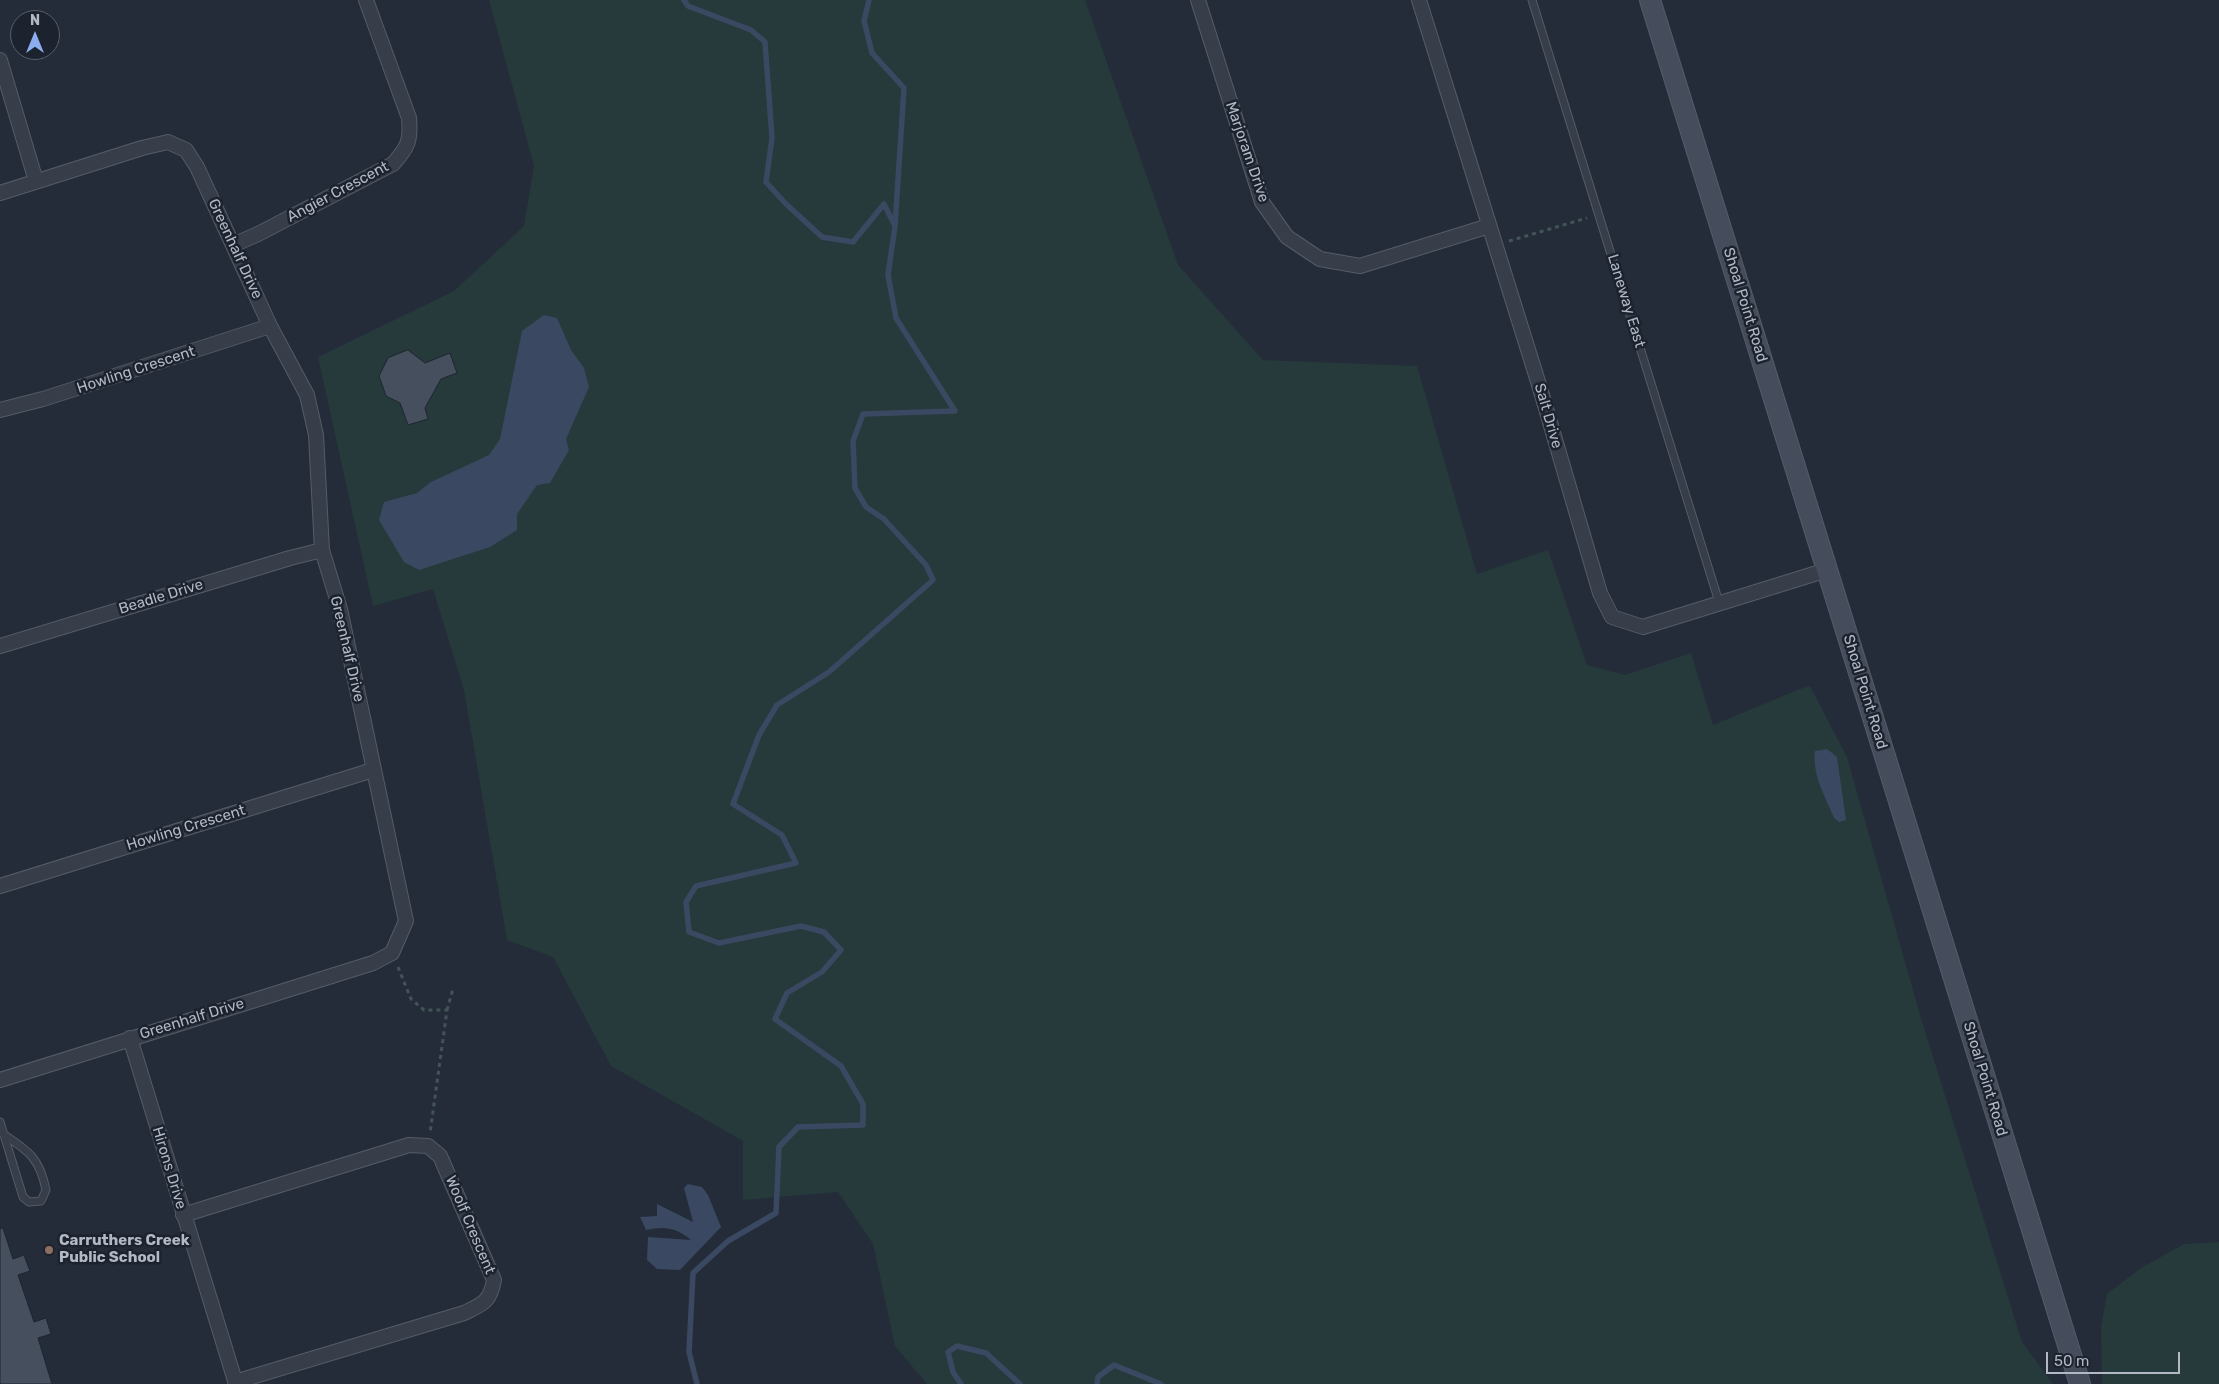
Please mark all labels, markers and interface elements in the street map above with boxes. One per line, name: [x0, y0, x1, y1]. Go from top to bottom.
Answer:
north arrow: [10, 10, 60, 60]
text: N: [30, 12, 40, 29]
street label: Marjoram Drive: [1221, 99, 1273, 205]
street label: Angier Crescent: [284, 158, 392, 226]
street label: Greenhalf Drive: [204, 196, 266, 302]
street label: Shoal Point Road: [1719, 246, 1771, 364]
street label: Laneway East: [1603, 252, 1649, 350]
street label: Howling Crescent: [75, 342, 197, 398]
street label: Salt Drive: [1530, 381, 1566, 451]
street label: Beadle Drive: [117, 576, 205, 618]
street label: Greenhalf Drive: [326, 594, 368, 704]
street label: Shoal Point Road: [1839, 633, 1891, 751]
street label: Howling Crescent: [124, 801, 248, 855]
street label: Greenhalf Drive: [138, 995, 246, 1043]
street label: Shoal Point Road: [1959, 1020, 2011, 1138]
street label: Hirons Drive: [148, 1125, 190, 1211]
street label: Woolf Crescent: [441, 1173, 499, 1277]
place label: Carruthers Creek Public School: [59, 1232, 189, 1267]
marker: Carruthers Creek Public School: [43, 1244, 55, 1256]
scale bar: [2049, 1342, 2183, 1374]
text: 50 m: [2054, 1352, 2089, 1370]

